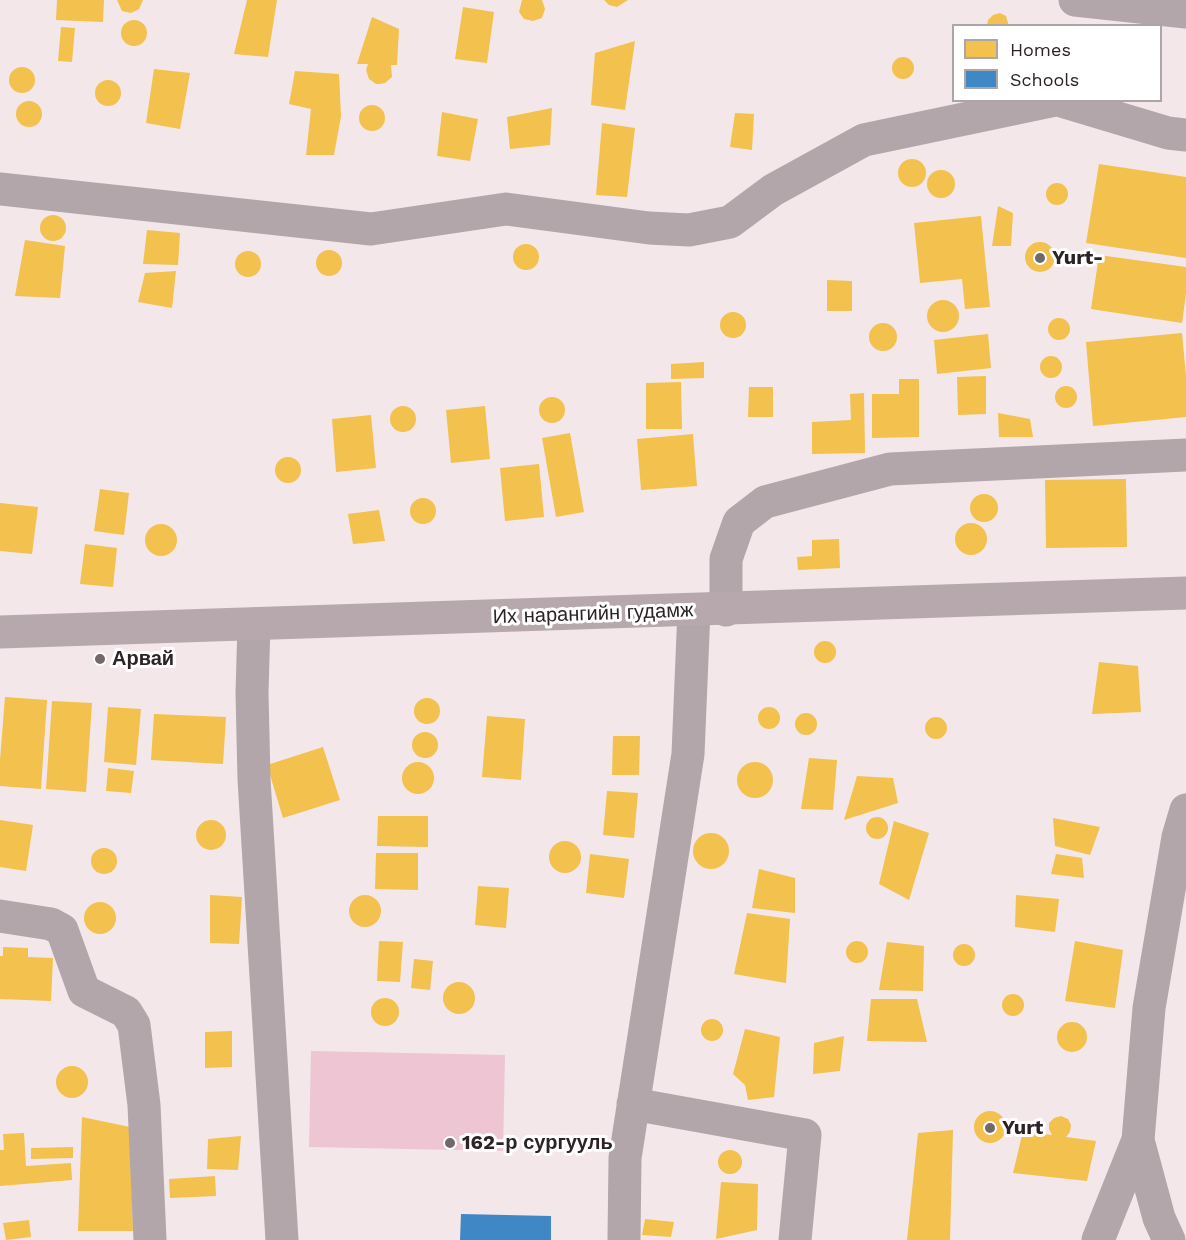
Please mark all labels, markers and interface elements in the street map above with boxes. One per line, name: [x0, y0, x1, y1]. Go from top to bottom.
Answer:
legend: [952, 24, 1162, 102]
text: Homes: [1010, 39, 1071, 60]
text: Schools: [1010, 69, 1079, 90]
place label: Yurt-: [1052, 246, 1103, 270]
marker: Yurt-: [1033, 251, 1047, 265]
street label: Их нарангийн гудамж: [492, 599, 694, 629]
place label: Арвай: [112, 647, 174, 671]
marker: Арвай: [93, 652, 107, 666]
place label: Yurt: [1002, 1116, 1043, 1140]
marker: Yurt: [983, 1121, 997, 1135]
place label: 162-р сургууль: [462, 1131, 613, 1155]
marker: 162-р сургууль: [443, 1136, 457, 1150]

